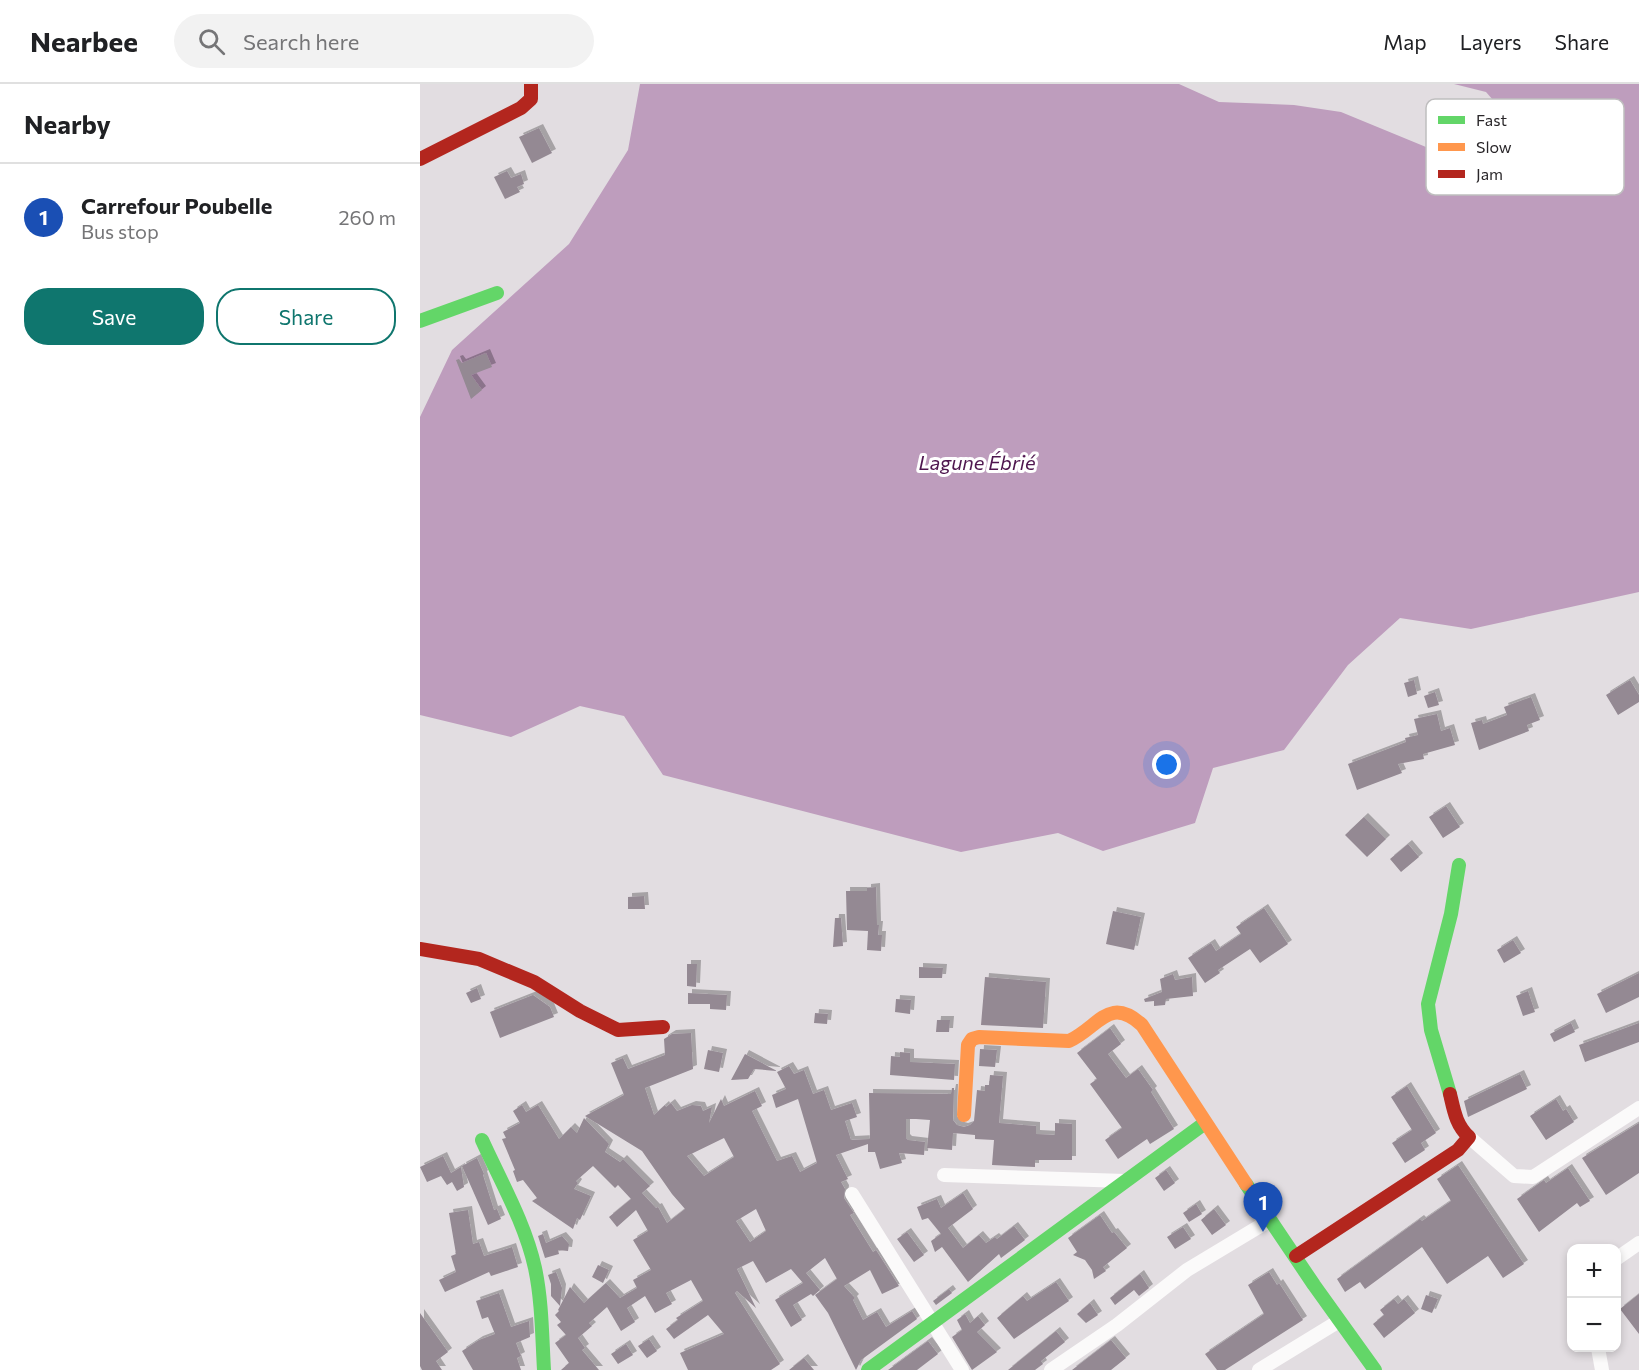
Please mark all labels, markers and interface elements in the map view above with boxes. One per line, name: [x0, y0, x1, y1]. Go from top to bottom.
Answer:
search box: [174, 14, 594, 68]
text: Nearbee: [30, 24, 138, 58]
icon: search: [195, 25, 228, 58]
text: Search here: [243, 28, 359, 55]
text: Map: [1383, 29, 1427, 54]
text: Layers: [1460, 29, 1522, 54]
text: Share: [1555, 29, 1609, 54]
legend: [1426, 99, 1624, 195]
text: Nearby: [24, 108, 111, 139]
text: Fast: [1476, 110, 1507, 129]
text: Slow: [1476, 137, 1512, 156]
text: Jam: [1476, 164, 1503, 183]
text: Carrefour Poubelle: [81, 192, 272, 219]
text: 1: [39, 205, 48, 229]
text: 260 m: [338, 205, 396, 229]
text: Bus stop: [81, 219, 159, 243]
button: Save: [24, 288, 204, 345]
button: Share: [216, 288, 396, 345]
water label: Lagune Ébrié: [918, 450, 1036, 474]
your location: [1152, 750, 1181, 779]
pin: 1: [1244, 1182, 1282, 1232]
map controls: [1567, 1244, 1621, 1352]
button: +: [1567, 1244, 1621, 1298]
button: −: [1567, 1298, 1621, 1352]

